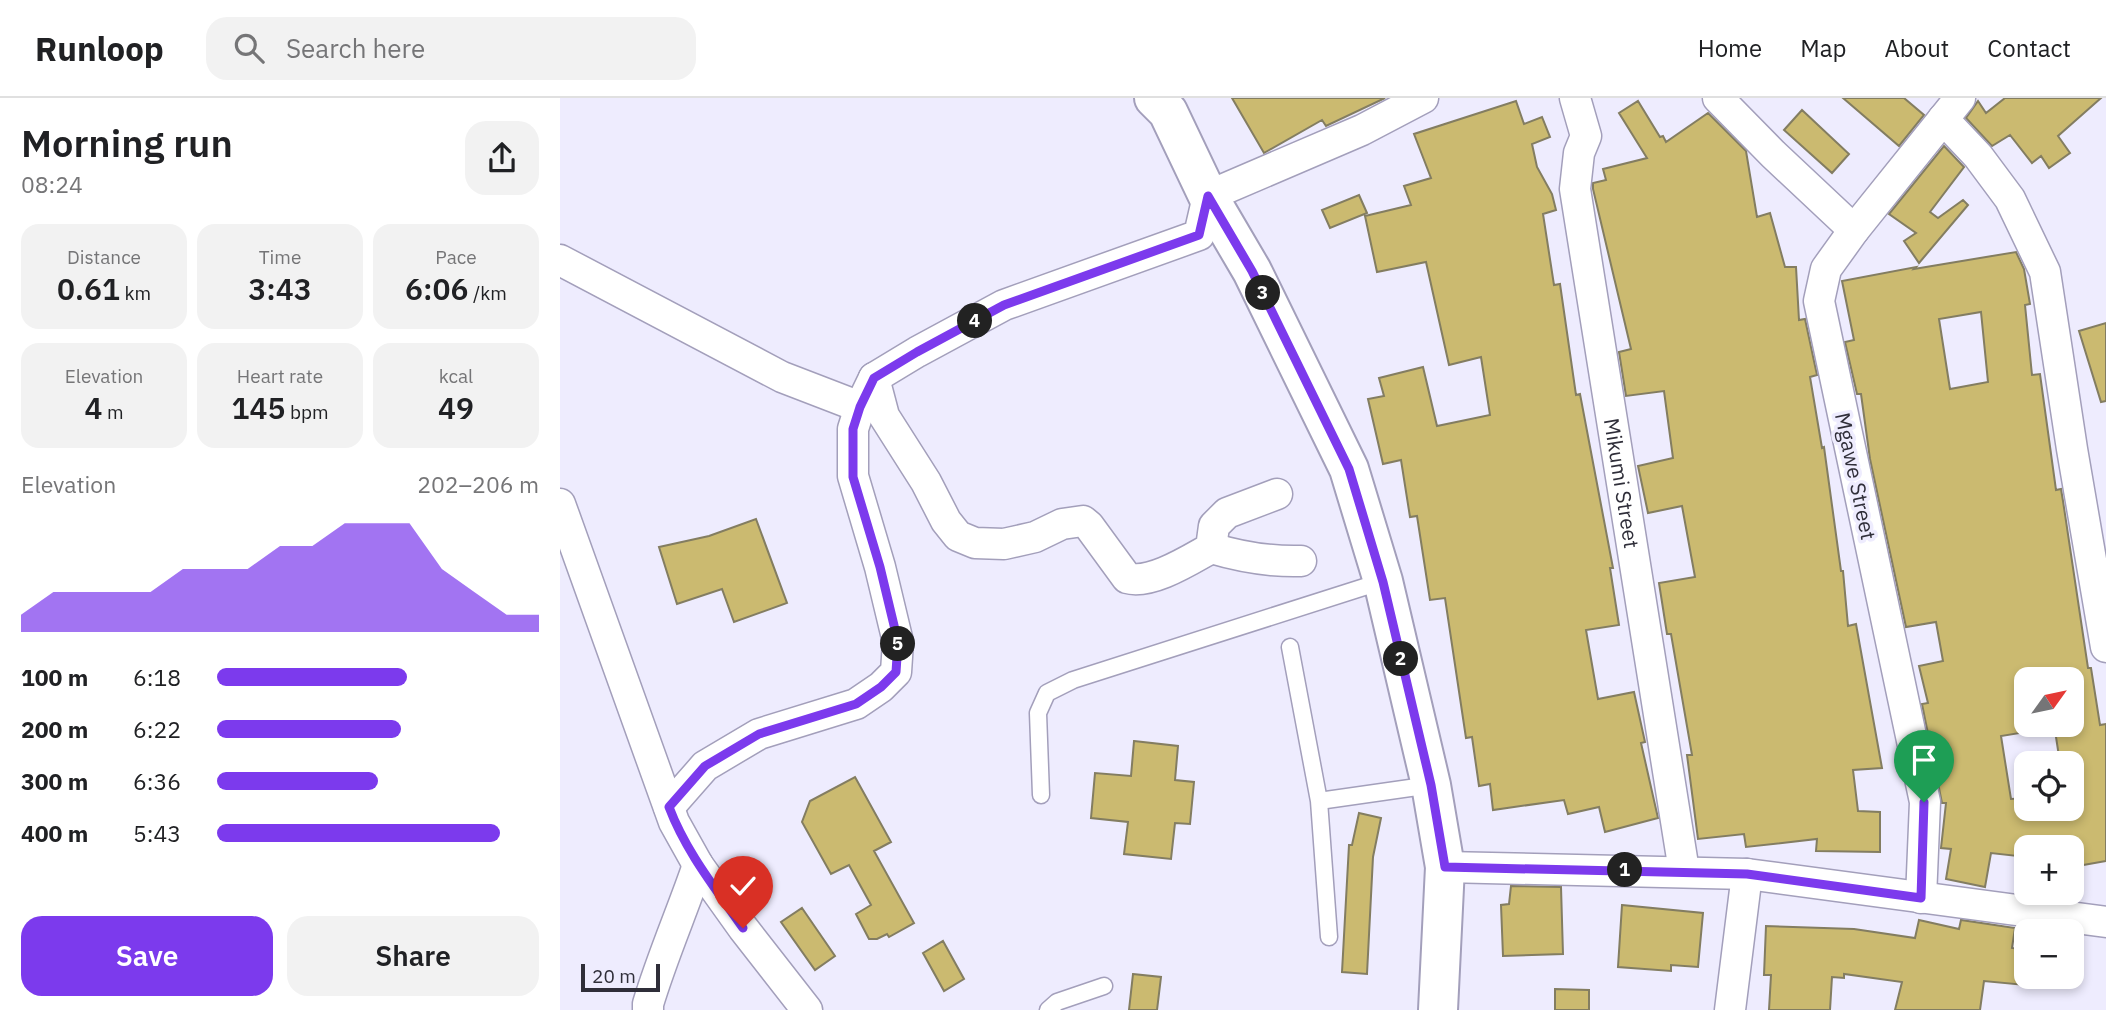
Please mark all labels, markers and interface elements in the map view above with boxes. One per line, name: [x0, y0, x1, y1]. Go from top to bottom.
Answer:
search box: [206, 17, 696, 80]
text: Runloop: [35, 27, 164, 70]
icon: search: [230, 29, 268, 67]
text: Search here: [286, 31, 425, 65]
text: Home: [1698, 32, 1762, 64]
text: Map: [1800, 32, 1846, 64]
text: About: [1884, 32, 1949, 64]
text: Contact: [1987, 32, 2071, 64]
text: Morning run: [21, 118, 233, 167]
button: share: [465, 121, 539, 195]
text: 08:24: [21, 169, 83, 199]
text: Distance: [67, 245, 141, 269]
text: Time: [259, 245, 301, 269]
text: Pace: [435, 245, 477, 269]
text: 0.61: [57, 269, 120, 308]
text: 3:43: [248, 269, 312, 308]
text: 6:06: [405, 269, 469, 308]
pin: 3: [1246, 276, 1280, 310]
text: 3: [1257, 280, 1268, 304]
text: km: [120, 281, 151, 305]
text: /km: [469, 281, 507, 305]
pin: 4: [958, 304, 992, 339]
text: 4: [969, 308, 980, 332]
text: Elevation: [65, 364, 143, 388]
text: Heart rate: [237, 364, 323, 388]
text: kcal: [439, 364, 473, 388]
text: 4: [84, 388, 102, 427]
text: 145: [231, 388, 285, 427]
text: 49: [438, 388, 474, 427]
text: m: [102, 400, 124, 424]
text: bpm: [285, 400, 329, 424]
street label: Mgawe Street: [1829, 410, 1883, 542]
street label: Mikumi Street: [1598, 416, 1646, 550]
text: Elevation: [21, 469, 116, 499]
text: 202–206 m: [417, 469, 539, 499]
pin: 5: [880, 626, 916, 662]
text: 5: [892, 631, 903, 655]
pin: 2: [1384, 642, 1418, 676]
text: 2: [1395, 646, 1406, 670]
text: 100 m: [21, 662, 88, 692]
text: 6:18: [133, 662, 181, 692]
north arrow: [2014, 667, 2084, 737]
map controls: [2014, 667, 2084, 989]
text: 200 m: [21, 714, 88, 744]
text: 6:22: [133, 714, 181, 744]
pin: [1894, 730, 1954, 802]
icon: arrive: [1905, 741, 1943, 779]
button: locate: [2014, 751, 2084, 821]
text: 300 m: [21, 766, 88, 796]
text: 6:36: [133, 766, 181, 796]
text: 400 m: [21, 818, 88, 848]
text: 5:43: [133, 818, 181, 848]
button: +: [2014, 835, 2084, 905]
pin: 1: [1608, 852, 1642, 888]
pin: [713, 856, 773, 928]
text: 1: [1619, 857, 1630, 881]
icon: check: [724, 867, 762, 905]
button: Save: [21, 916, 273, 996]
button: Share: [287, 916, 539, 996]
button: −: [2014, 919, 2084, 989]
scale bar: [581, 961, 660, 993]
text: 20 m: [592, 964, 636, 988]

